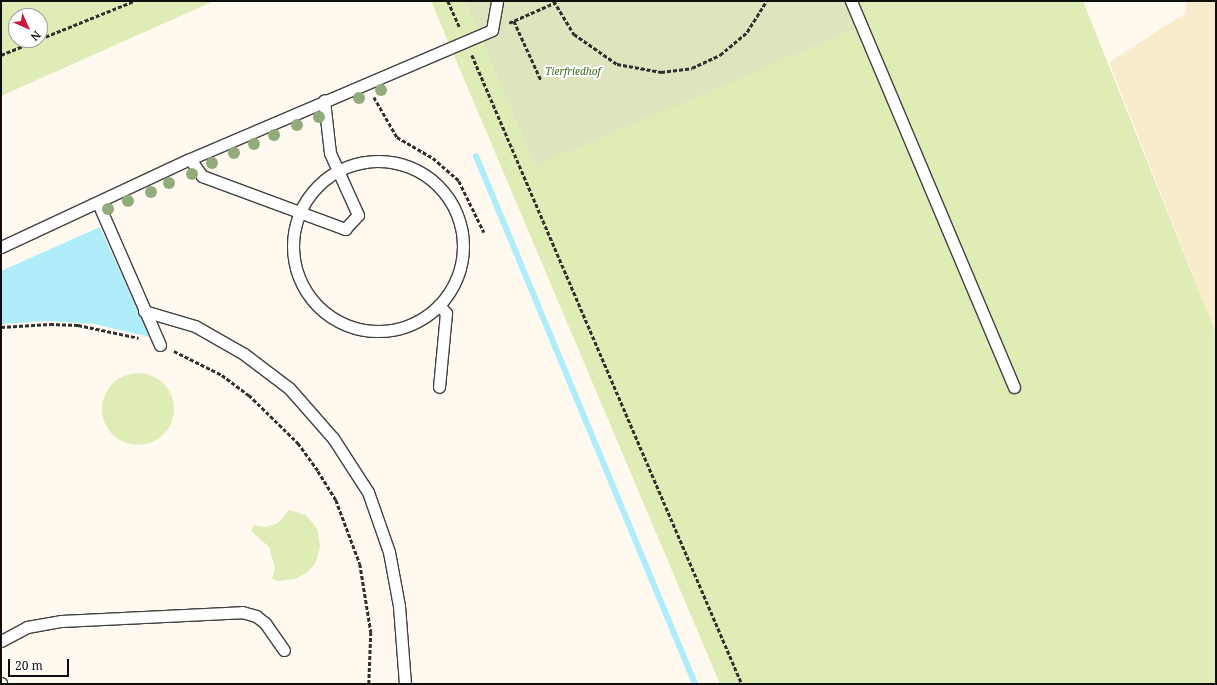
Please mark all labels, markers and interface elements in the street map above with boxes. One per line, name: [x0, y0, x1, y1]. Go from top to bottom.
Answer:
north arrow: [8, 8, 48, 48]
text: N: [28, 28, 45, 44]
park label: Tierfriedhof: [545, 66, 601, 78]
scale bar: [10, 651, 71, 677]
text: 20 m: [15, 657, 43, 674]

